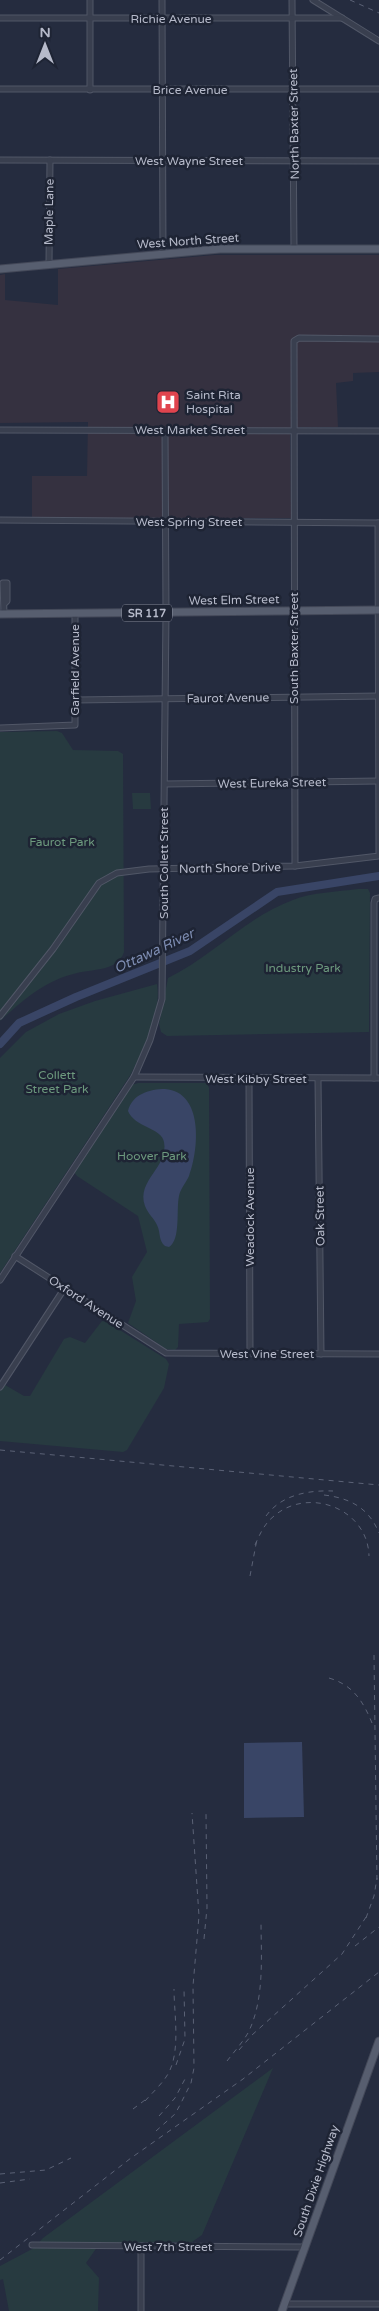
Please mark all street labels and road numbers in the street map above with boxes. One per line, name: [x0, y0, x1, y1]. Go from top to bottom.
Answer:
street label: Richie Avenue: [130, 12, 212, 26]
street label: North Baxter Street: [286, 68, 302, 180]
street label: Brice Avenue: [152, 83, 228, 97]
street label: West Wayne Street: [135, 154, 243, 168]
street label: Maple Lane: [41, 178, 57, 245]
street label: West North Street: [136, 230, 240, 252]
street label: West Market Street: [135, 423, 245, 437]
street label: West Spring Street: [136, 515, 243, 529]
street label: West Elm Street: [188, 592, 280, 608]
street label: South Baxter Street: [287, 592, 301, 704]
road number: SR 117: [122, 604, 172, 622]
street label: Garfield Avenue: [68, 624, 82, 716]
street label: Faurot Avenue: [187, 690, 270, 706]
street label: West Eureka Street: [218, 775, 327, 791]
street label: South Collett Street: [157, 807, 171, 919]
street label: North Shore Drive: [179, 860, 281, 876]
street label: West Kibby Street: [205, 1072, 307, 1086]
street label: Weadock Avenue: [243, 1167, 257, 1267]
street label: Oak Street: [312, 1185, 328, 1246]
street label: Oxford Avenue: [46, 1273, 126, 1331]
street label: West Vine Street: [220, 1347, 315, 1361]
street label: South Dixie Highway: [290, 2123, 342, 2239]
street label: West 7th Street: [124, 2240, 213, 2254]

